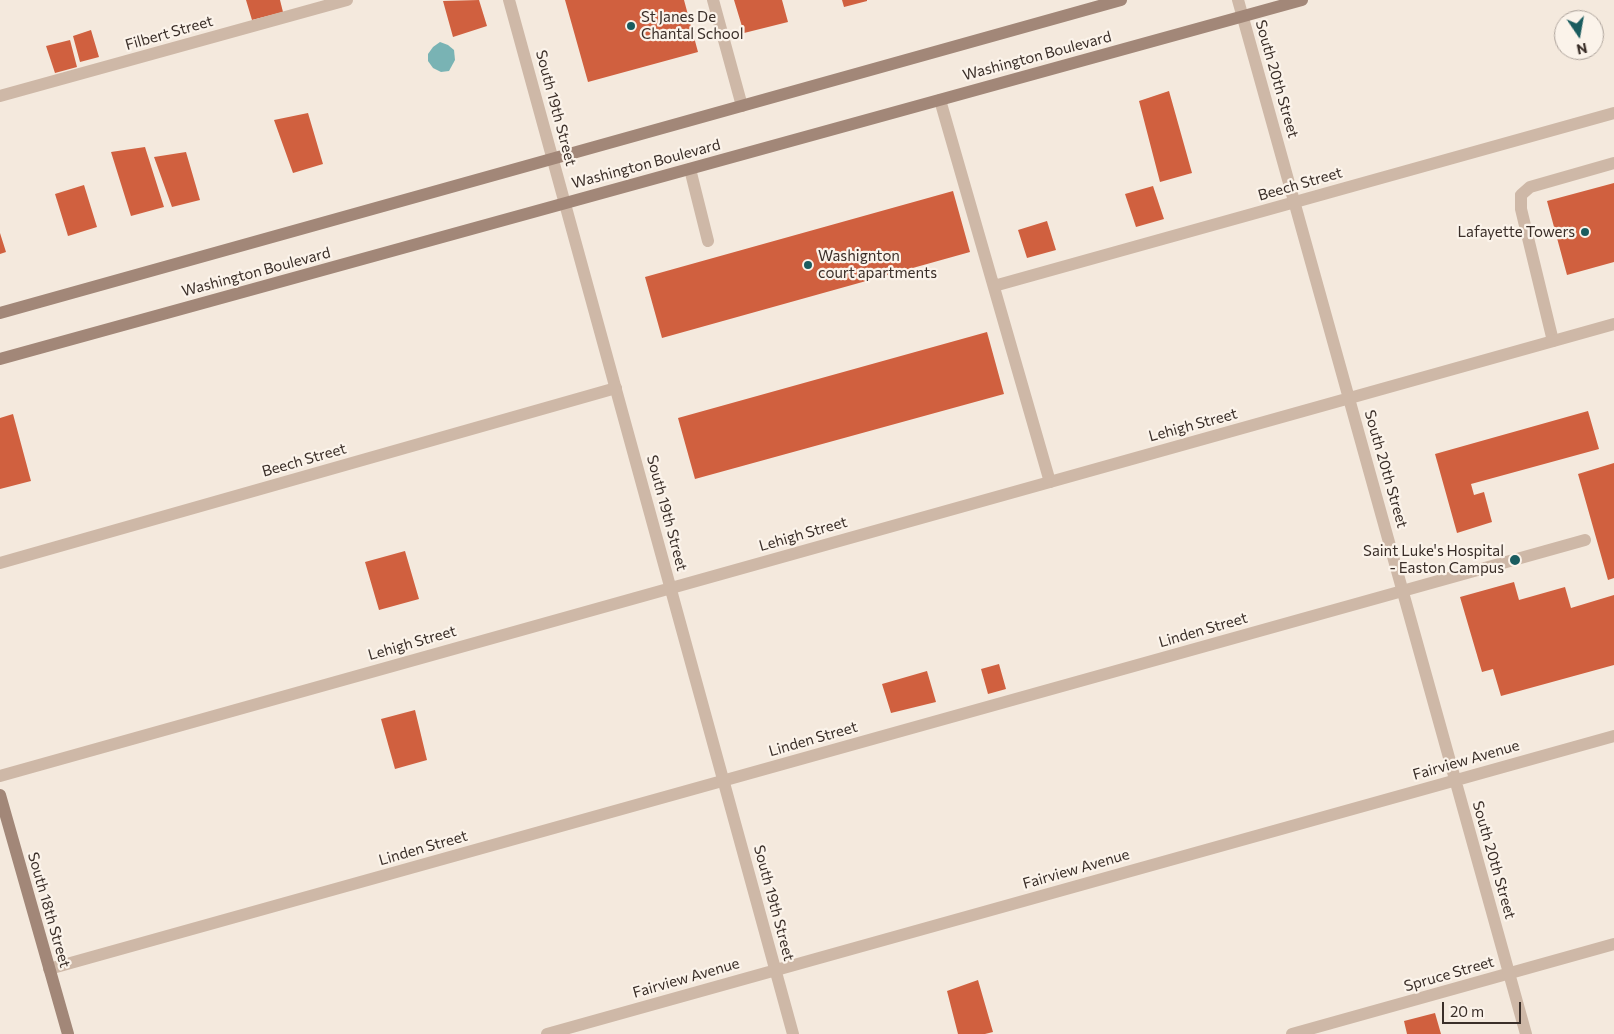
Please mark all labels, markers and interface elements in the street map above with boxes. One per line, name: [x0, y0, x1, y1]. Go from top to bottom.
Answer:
place label: St Janes De Chantal School: [641, 8, 744, 43]
north arrow: [1554, 10, 1604, 60]
street label: Filbert Street: [123, 12, 215, 54]
street label: South 20th Street: [1252, 18, 1302, 140]
marker: St Janes De Chantal School: [625, 20, 637, 32]
street label: Washington Boulevard: [961, 27, 1113, 85]
text: N: [1575, 40, 1589, 59]
street label: South 19th Street: [532, 48, 580, 168]
street label: Washington Boulevard: [570, 135, 722, 193]
street label: Beech Street: [1256, 163, 1344, 205]
place label: Lafayette Towers: [1457, 223, 1575, 241]
marker: Lafayette Towers: [1579, 226, 1591, 238]
street label: Washington Boulevard: [180, 243, 332, 301]
place label: Washignton court apartments: [818, 247, 937, 282]
marker: Washignton court apartments: [802, 259, 814, 271]
street label: Lehigh Street: [1147, 405, 1239, 445]
street label: South 20th Street: [1361, 408, 1411, 530]
street label: Beech Street: [260, 439, 348, 481]
street label: South 19th Street: [643, 453, 691, 573]
street label: Lehigh Street: [757, 513, 849, 555]
place label: Saint Luke's Hospital - Easton Campus: [1363, 542, 1504, 577]
marker: Saint Luke's Hospital - Easton Campus: [1508, 553, 1522, 567]
street label: Linden Street: [1157, 609, 1249, 651]
street label: Lehigh Street: [366, 622, 458, 664]
street label: Linden Street: [767, 718, 859, 760]
street label: Fairview Avenue: [1411, 736, 1521, 784]
street label: South 20th Street: [1469, 799, 1519, 921]
street label: Linden Street: [377, 827, 469, 869]
street label: South 19th Street: [750, 843, 798, 963]
street label: Fairview Avenue: [1021, 845, 1131, 893]
street label: South 18th Street: [24, 850, 74, 970]
street label: Spruce Street: [1402, 953, 1496, 995]
street label: Fairview Avenue: [631, 954, 741, 1002]
scale bar: [1444, 992, 1523, 1024]
text: 20 m: [1450, 1002, 1484, 1020]

